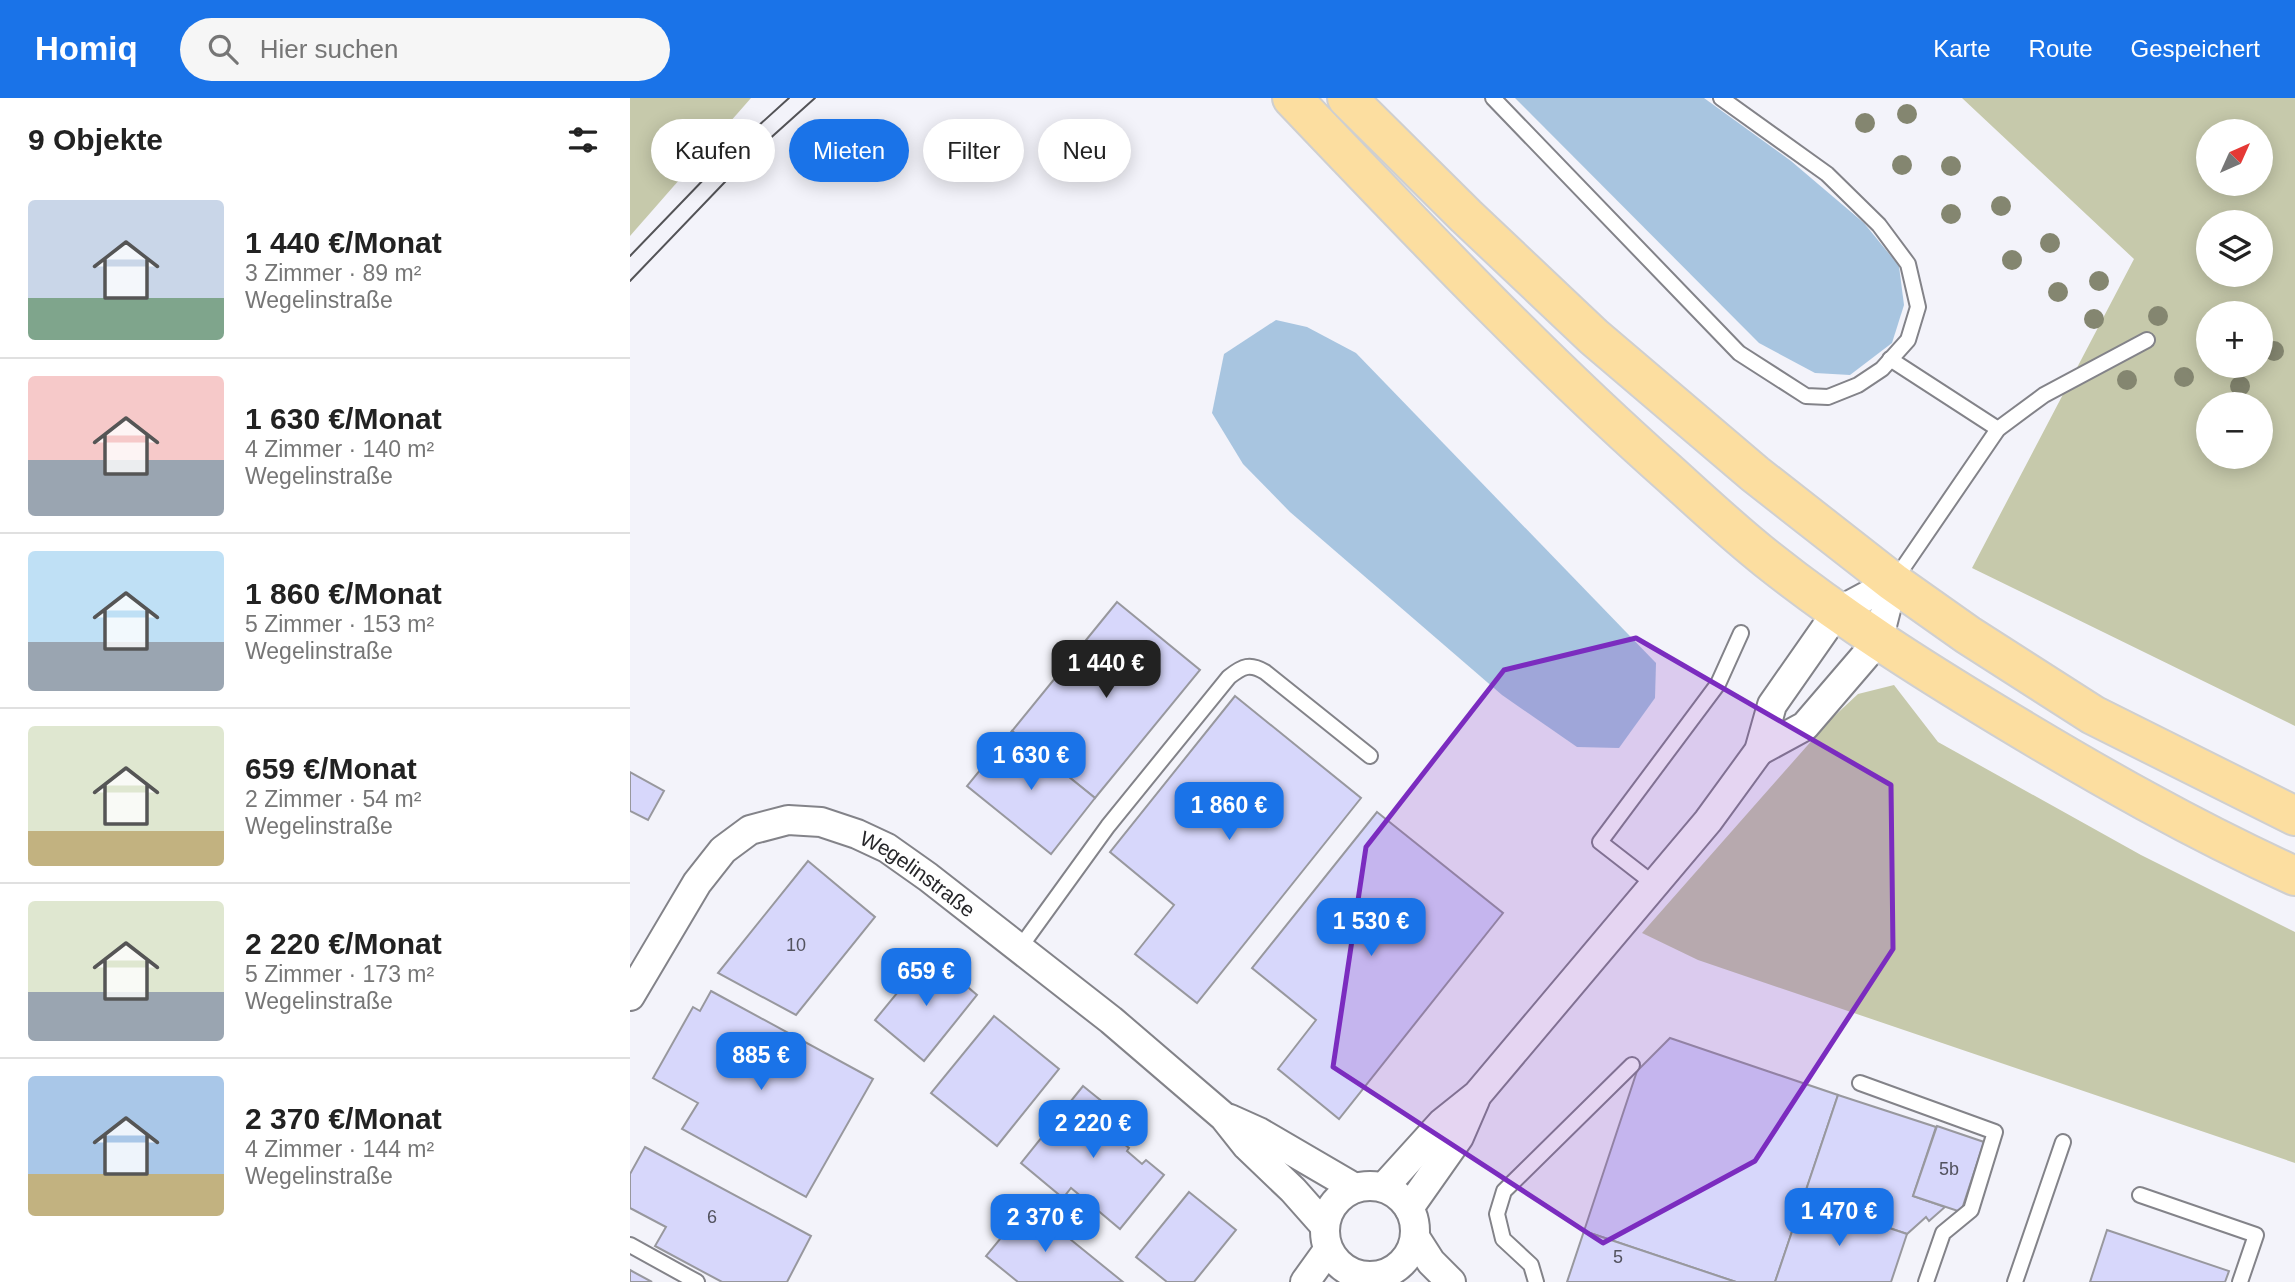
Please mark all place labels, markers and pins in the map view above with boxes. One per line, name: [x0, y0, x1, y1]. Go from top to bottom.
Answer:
pin: 1 440 €: [1041, 640, 1171, 700]
pin: 1 630 €: [966, 732, 1096, 792]
pin: 1 860 €: [1164, 782, 1294, 842]
pin: 1 530 €: [1306, 898, 1436, 958]
pin: 659 €: [877, 948, 975, 1008]
pin: 885 €: [712, 1032, 810, 1092]
pin: 2 220 €: [1028, 1100, 1158, 1160]
pin: 1 470 €: [1774, 1188, 1904, 1248]
pin: 2 370 €: [980, 1194, 1110, 1254]

